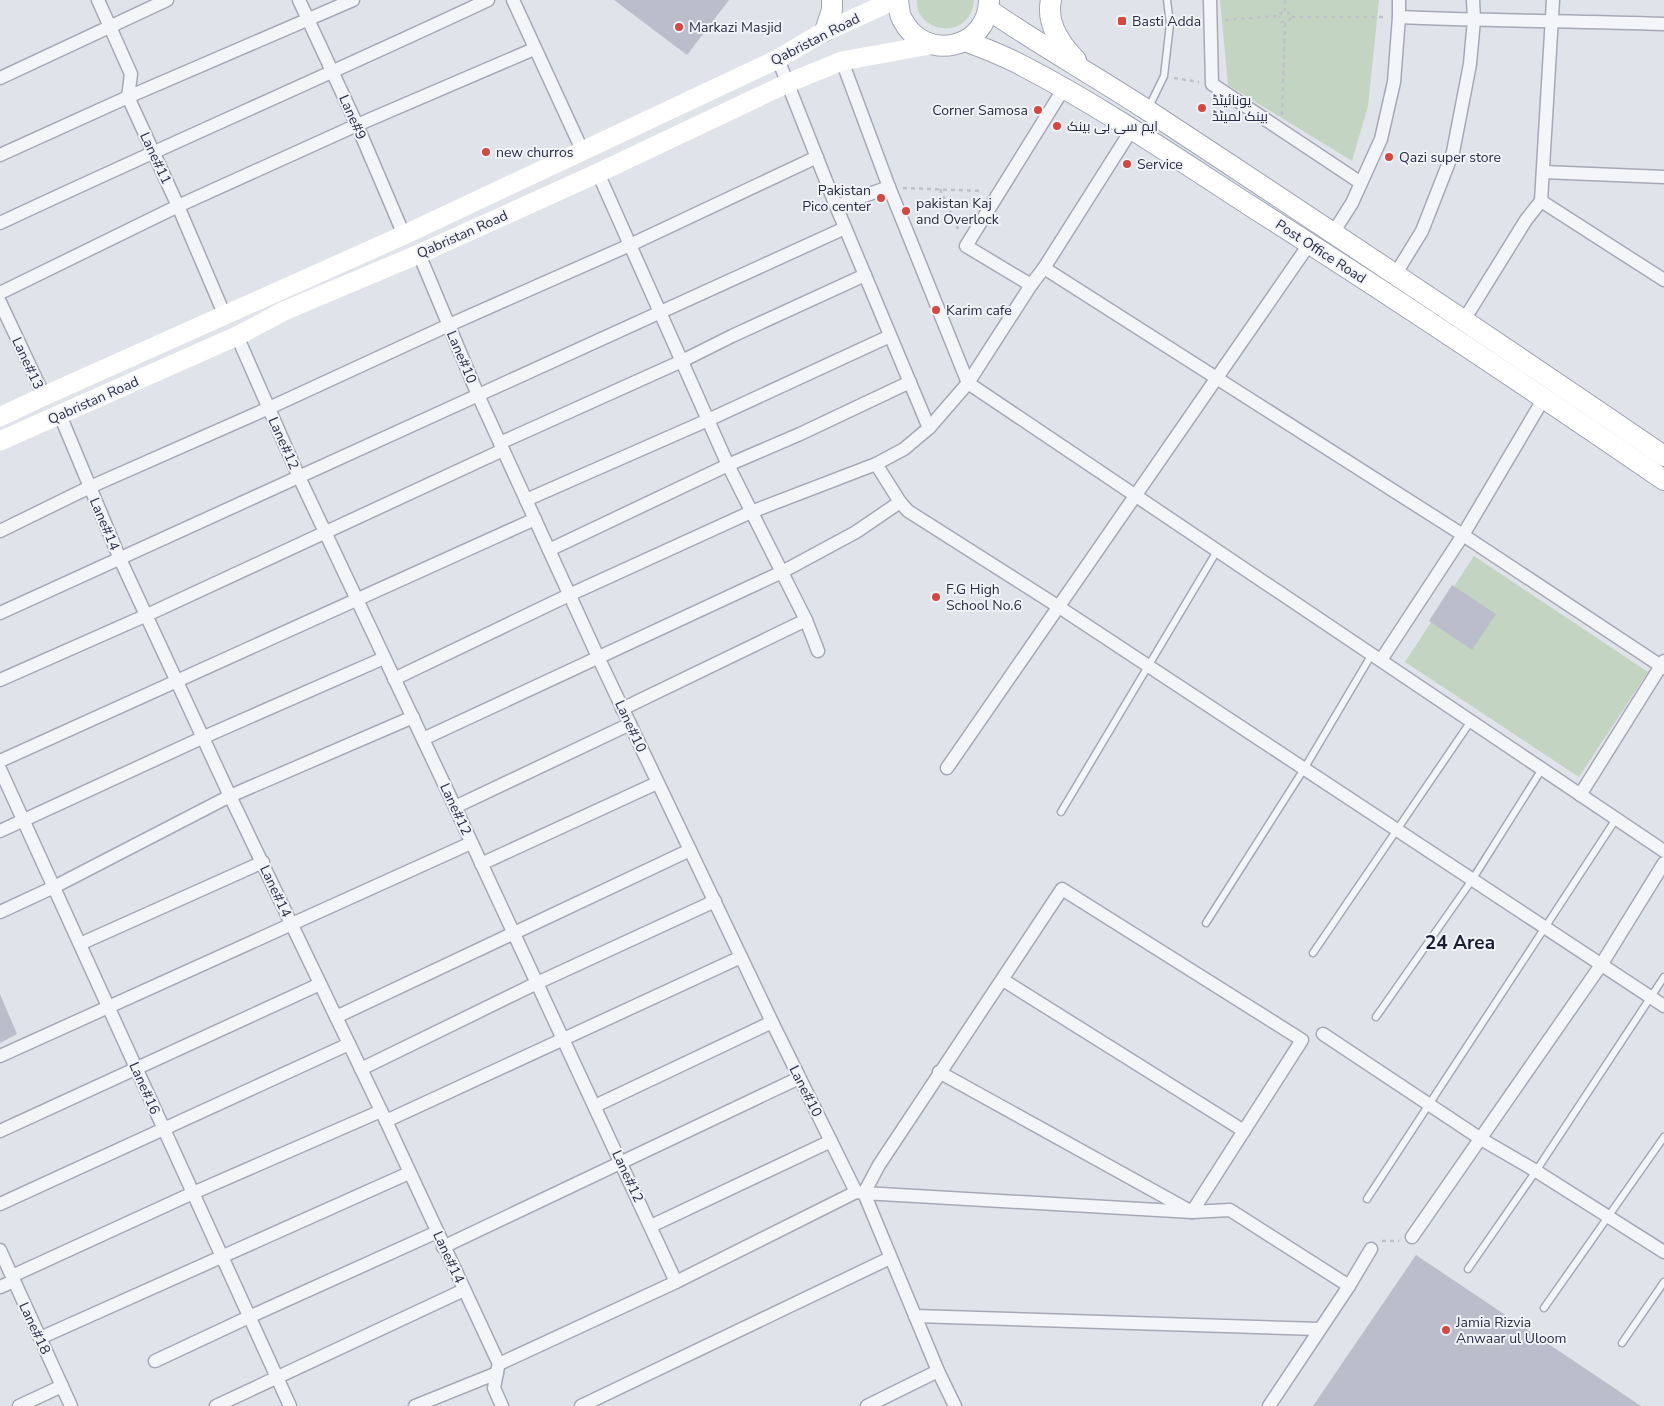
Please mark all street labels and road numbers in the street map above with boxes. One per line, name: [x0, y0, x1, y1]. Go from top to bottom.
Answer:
street label: Qabristan Road: [767, 9, 863, 70]
street label: Lane#9: [334, 92, 371, 143]
street label: Lane#11: [135, 129, 176, 187]
street label: Qabristan Road: [414, 206, 511, 263]
street label: Post Office Road: [1272, 215, 1370, 288]
street label: Lane#10: [442, 328, 481, 387]
street label: Lane#13: [7, 334, 48, 392]
street label: Qabristan Road: [45, 372, 142, 429]
street label: Lane#12: [264, 414, 304, 472]
street label: Lane#14: [85, 495, 124, 554]
street label: Lane#10: [610, 697, 651, 755]
street label: Lane#12: [435, 780, 476, 838]
street label: Lane#14: [255, 862, 296, 920]
street label: Lane#16: [125, 1059, 165, 1117]
street label: Lane#10: [784, 1062, 827, 1120]
street label: Lane#12: [607, 1147, 648, 1205]
street label: Lane#14: [428, 1228, 469, 1286]
street label: Lane#18: [14, 1299, 55, 1357]

